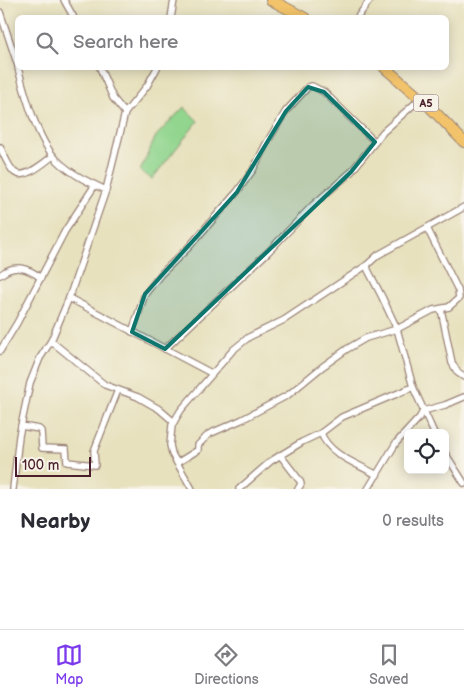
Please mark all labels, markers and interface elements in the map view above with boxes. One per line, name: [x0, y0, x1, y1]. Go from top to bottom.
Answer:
search box: [15, 15, 449, 70]
icon: search: [33, 29, 61, 57]
text: Search here: [73, 31, 178, 54]
road number: A5: [414, 95, 438, 112]
map controls: [404, 429, 449, 474]
button: locate: [404, 429, 449, 474]
scale bar: [15, 454, 91, 477]
text: 100 m: [22, 457, 59, 474]
text: Nearby: [20, 509, 90, 534]
text: 0 results: [382, 512, 444, 531]
tab: Map: [55, 641, 84, 688]
tab: Directions: [194, 641, 259, 688]
tab: Saved: [369, 641, 409, 688]

